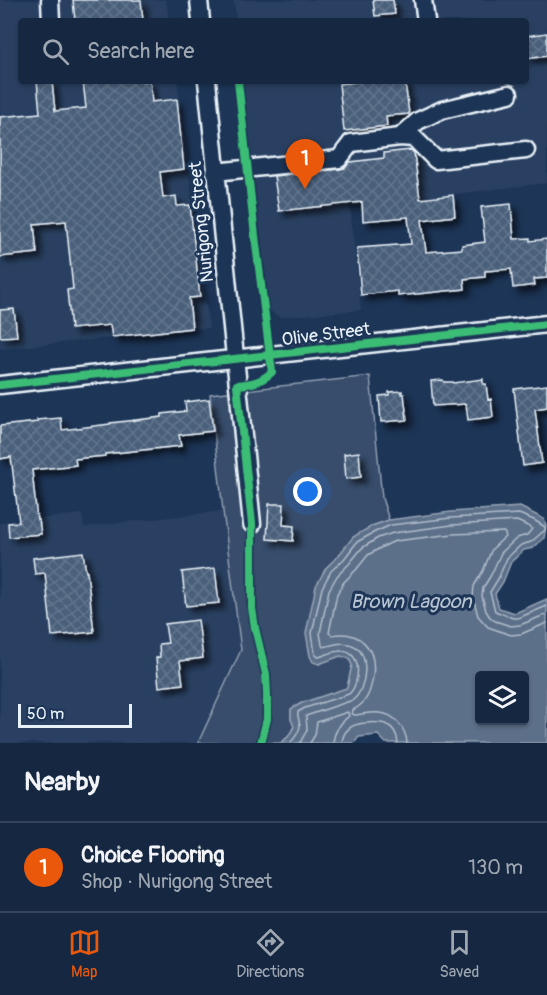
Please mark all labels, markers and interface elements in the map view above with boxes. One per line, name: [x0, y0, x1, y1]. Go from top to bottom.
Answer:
search box: [18, 18, 529, 84]
icon: search: [39, 35, 72, 68]
text: Search here: [87, 37, 194, 65]
pin: 1: [286, 140, 324, 189]
street label: Nurigong Street: [184, 160, 219, 283]
street label: Olive Street: [280, 318, 372, 351]
your location: [293, 477, 322, 506]
water label: Brown Lagoon: [351, 589, 473, 614]
map controls: [475, 671, 529, 725]
button: layers: [475, 671, 529, 725]
scale bar: [18, 701, 132, 728]
text: 50 m: [27, 704, 64, 724]
text: Nearby: [24, 766, 100, 798]
text: Choice Flooring: [81, 841, 225, 869]
text: 1: [40, 855, 47, 880]
text: 130 m: [468, 855, 523, 880]
text: Shop · Nurigong Street: [81, 869, 272, 894]
tab: Map: [68, 926, 101, 982]
tab: Directions: [236, 926, 304, 982]
tab: Saved: [440, 926, 479, 982]

